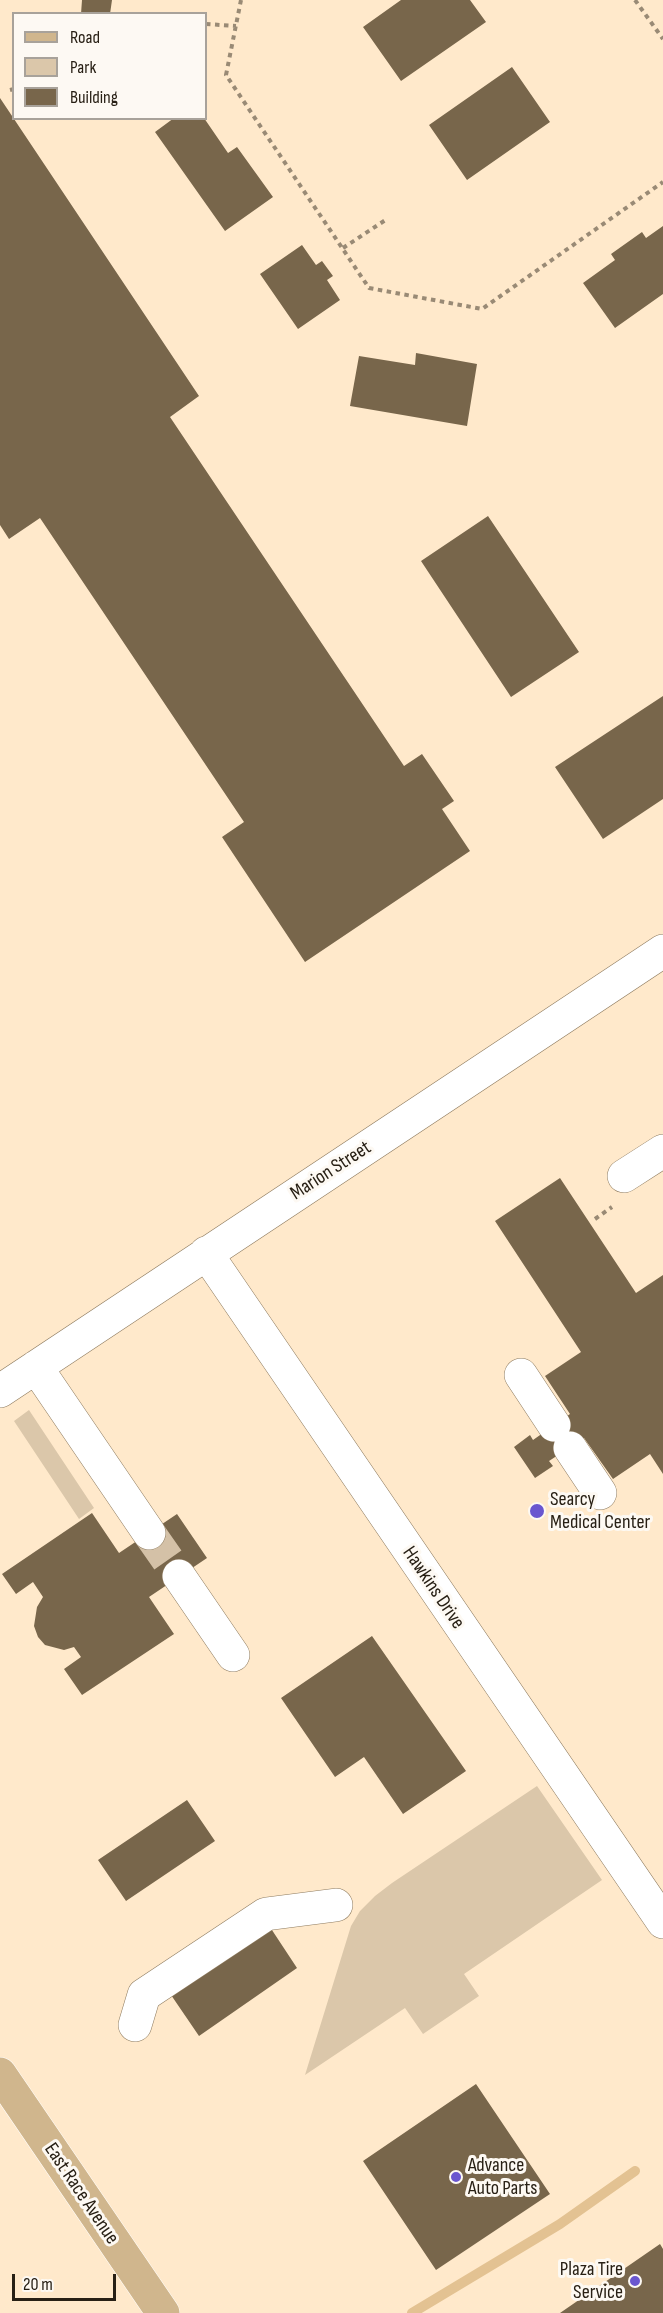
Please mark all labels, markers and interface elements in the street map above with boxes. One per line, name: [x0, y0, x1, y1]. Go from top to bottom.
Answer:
legend: [12, 12, 207, 120]
text: Road: [70, 27, 100, 48]
text: Park: [70, 57, 96, 78]
text: Building: [70, 87, 118, 108]
street label: Marion Street: [286, 1136, 376, 1206]
place label: Searcy Medical Center: [550, 1488, 650, 1535]
marker: Searcy Medical Center: [528, 1502, 546, 1520]
street label: Hawkins Drive: [397, 1542, 469, 1634]
street label: East Race Avenue: [38, 2139, 124, 2249]
place label: Advance Auto Parts: [468, 2154, 537, 2201]
marker: Advance Auto Parts: [449, 2170, 463, 2184]
place label: Plaza Tire Service: [560, 2258, 623, 2305]
scale bar: [15, 2262, 118, 2300]
text: 20 m: [23, 2274, 53, 2295]
marker: Plaza Tire Service: [628, 2274, 642, 2288]

